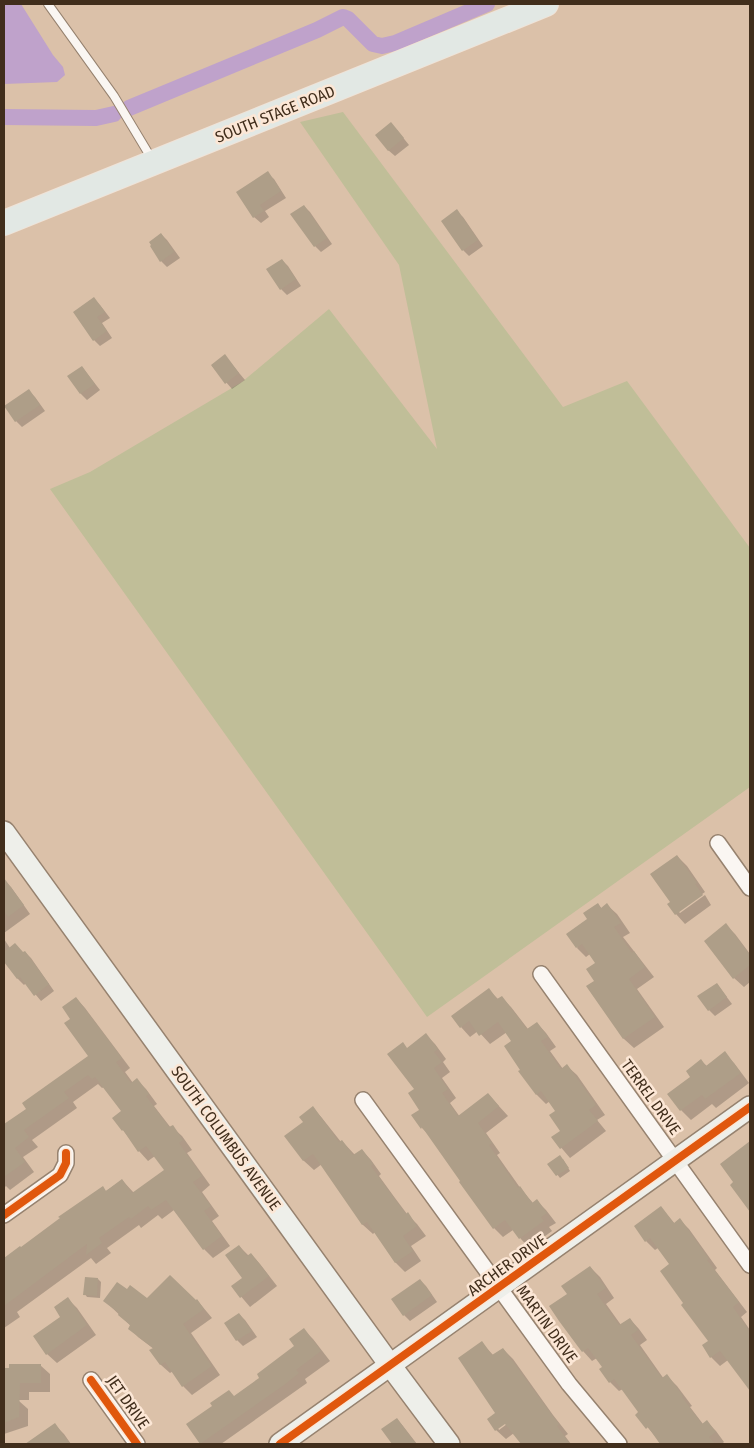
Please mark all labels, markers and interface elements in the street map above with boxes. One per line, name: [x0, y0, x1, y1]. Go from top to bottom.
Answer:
street label: SOUTH STAGE ROAD: [212, 81, 338, 147]
street label: TERREL DRIVE: [617, 1056, 685, 1138]
street label: SOUTH COLUMBUS AVENUE: [167, 1062, 285, 1214]
street label: ARCHER DRIVE: [464, 1230, 550, 1300]
street label: MARTIN DRIVE: [513, 1282, 581, 1366]
street label: JET DRIVE: [103, 1372, 153, 1432]

